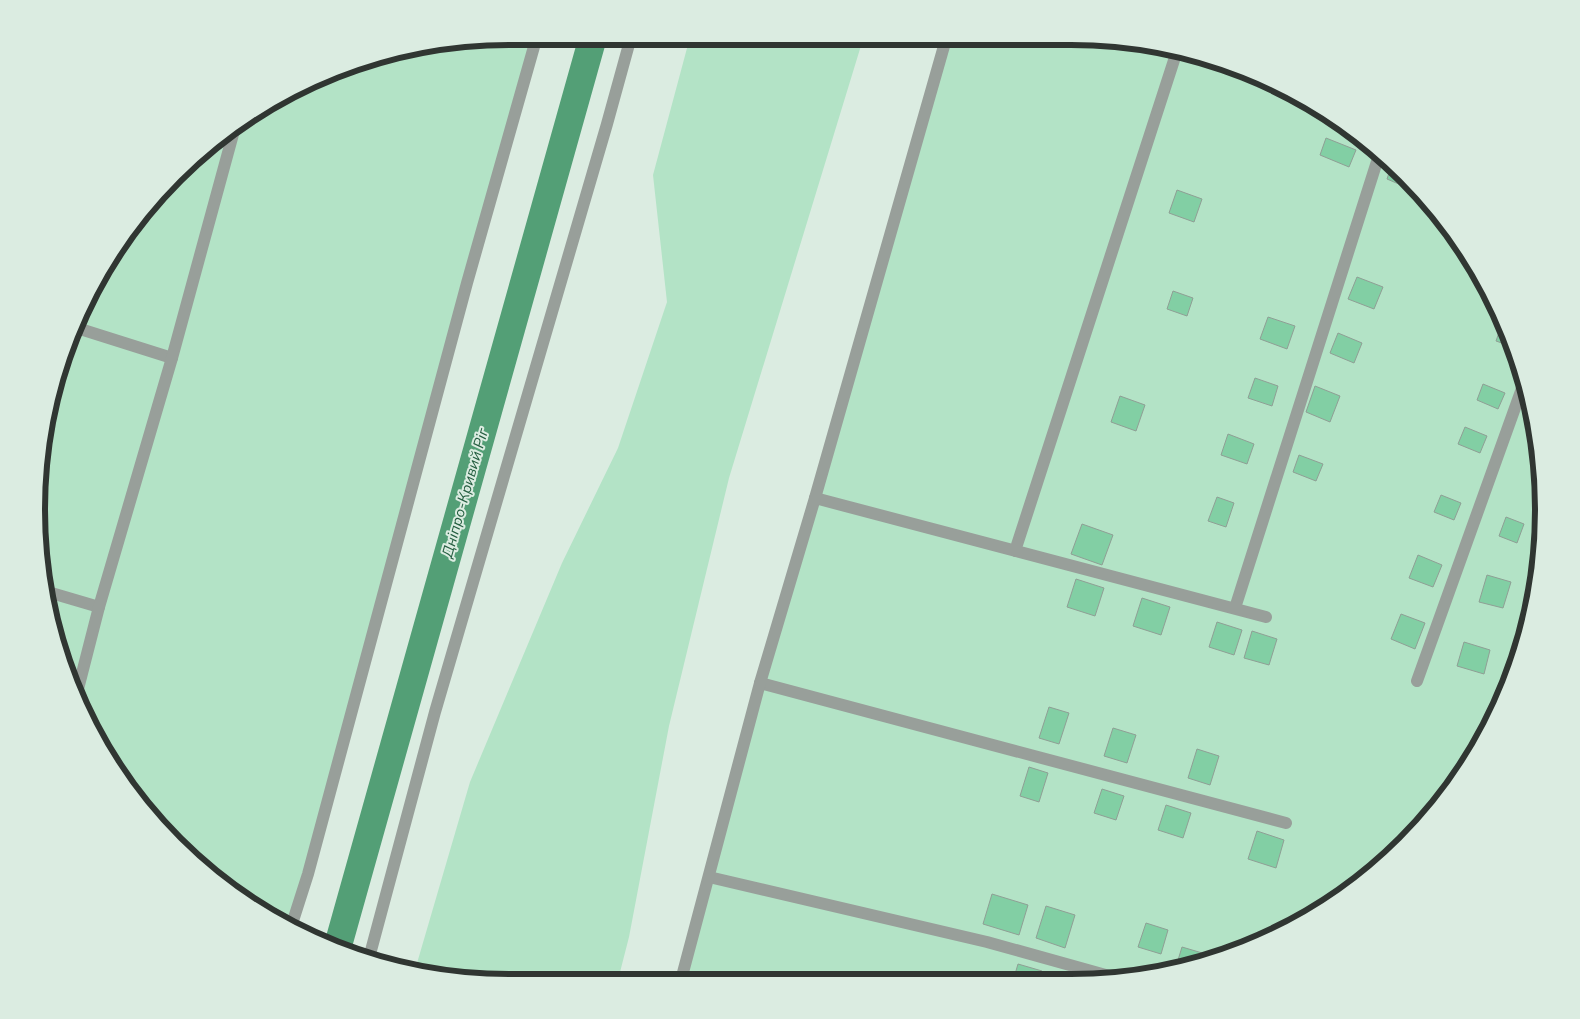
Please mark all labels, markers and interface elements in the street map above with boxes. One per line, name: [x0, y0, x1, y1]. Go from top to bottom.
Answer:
water label: Дніпро-Кривий Ріг: [437, 426, 493, 561]

